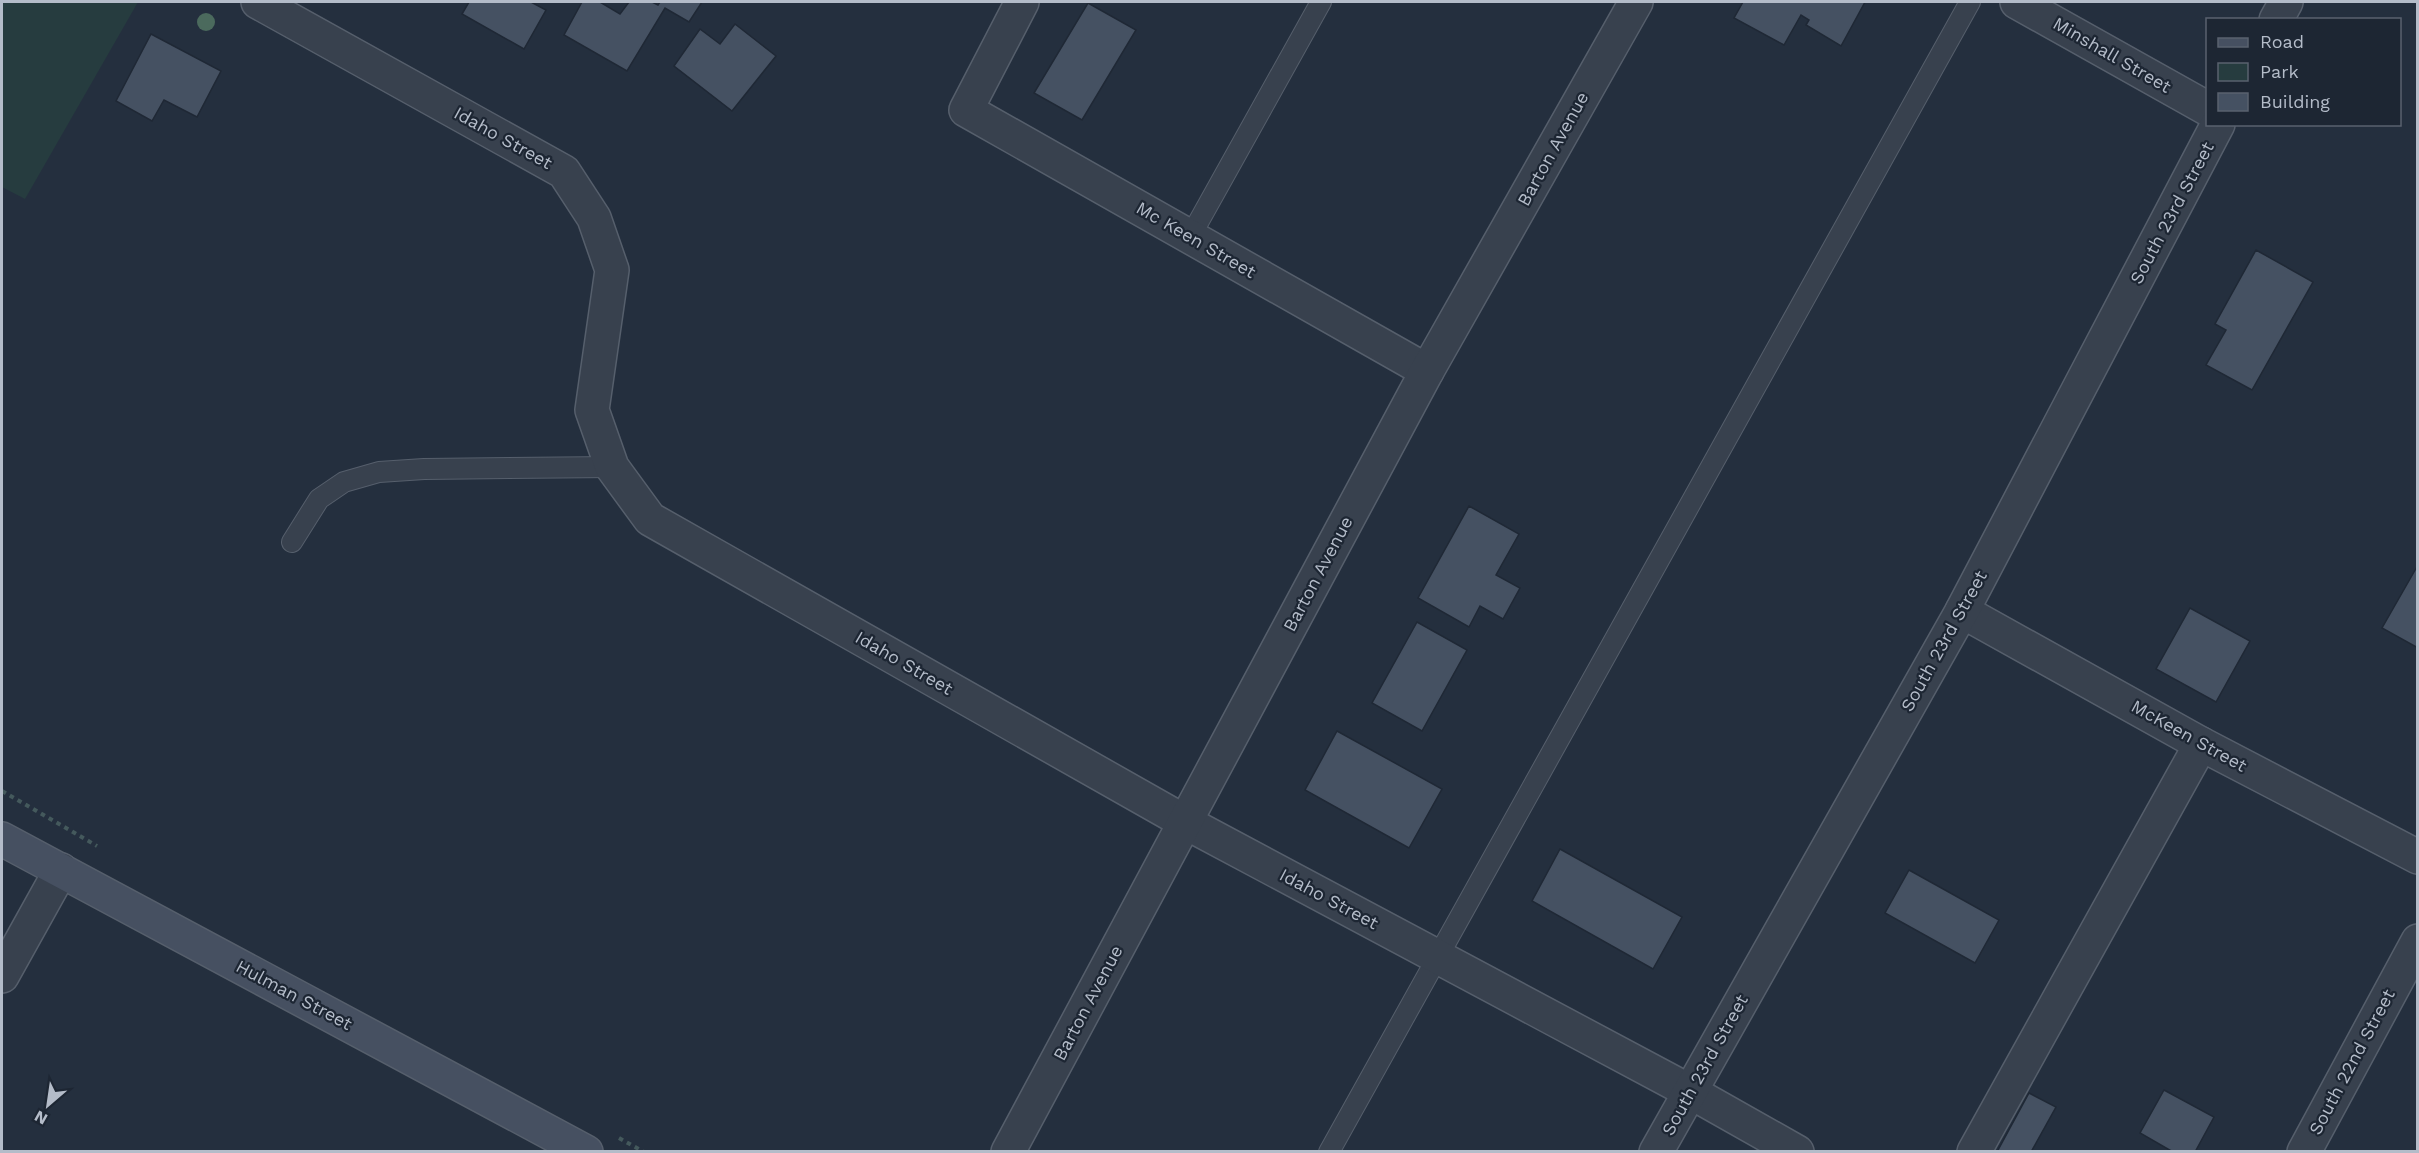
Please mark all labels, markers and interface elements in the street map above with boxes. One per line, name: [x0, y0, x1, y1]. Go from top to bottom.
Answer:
street label: Minshall Street: [2049, 12, 2175, 97]
legend: [2206, 18, 2401, 126]
text: Road: [2260, 31, 2304, 52]
text: Park: [2260, 61, 2299, 82]
street label: Barton Avenue: [1513, 88, 1593, 210]
text: Building: [2260, 91, 2330, 112]
street label: Idaho Street: [451, 102, 556, 173]
street label: South 23rd Street: [2125, 138, 2218, 287]
street label: Mc Keen Street: [1133, 197, 1260, 283]
street label: Barton Avenue: [1278, 513, 1357, 635]
street label: South 23rd Street: [1896, 566, 1991, 715]
street label: Idaho Street: [852, 626, 957, 699]
street label: McKeen Street: [2128, 695, 2251, 776]
street label: Idaho Street: [1276, 864, 1383, 934]
street label: Barton Avenue: [1048, 942, 1127, 1064]
street label: Hulman Street: [233, 955, 356, 1034]
street label: South 22nd Street: [2304, 985, 2399, 1138]
street label: South 23rd Street: [1657, 990, 1752, 1139]
north arrow: [18, 1075, 78, 1135]
text: N: [31, 1106, 51, 1129]

